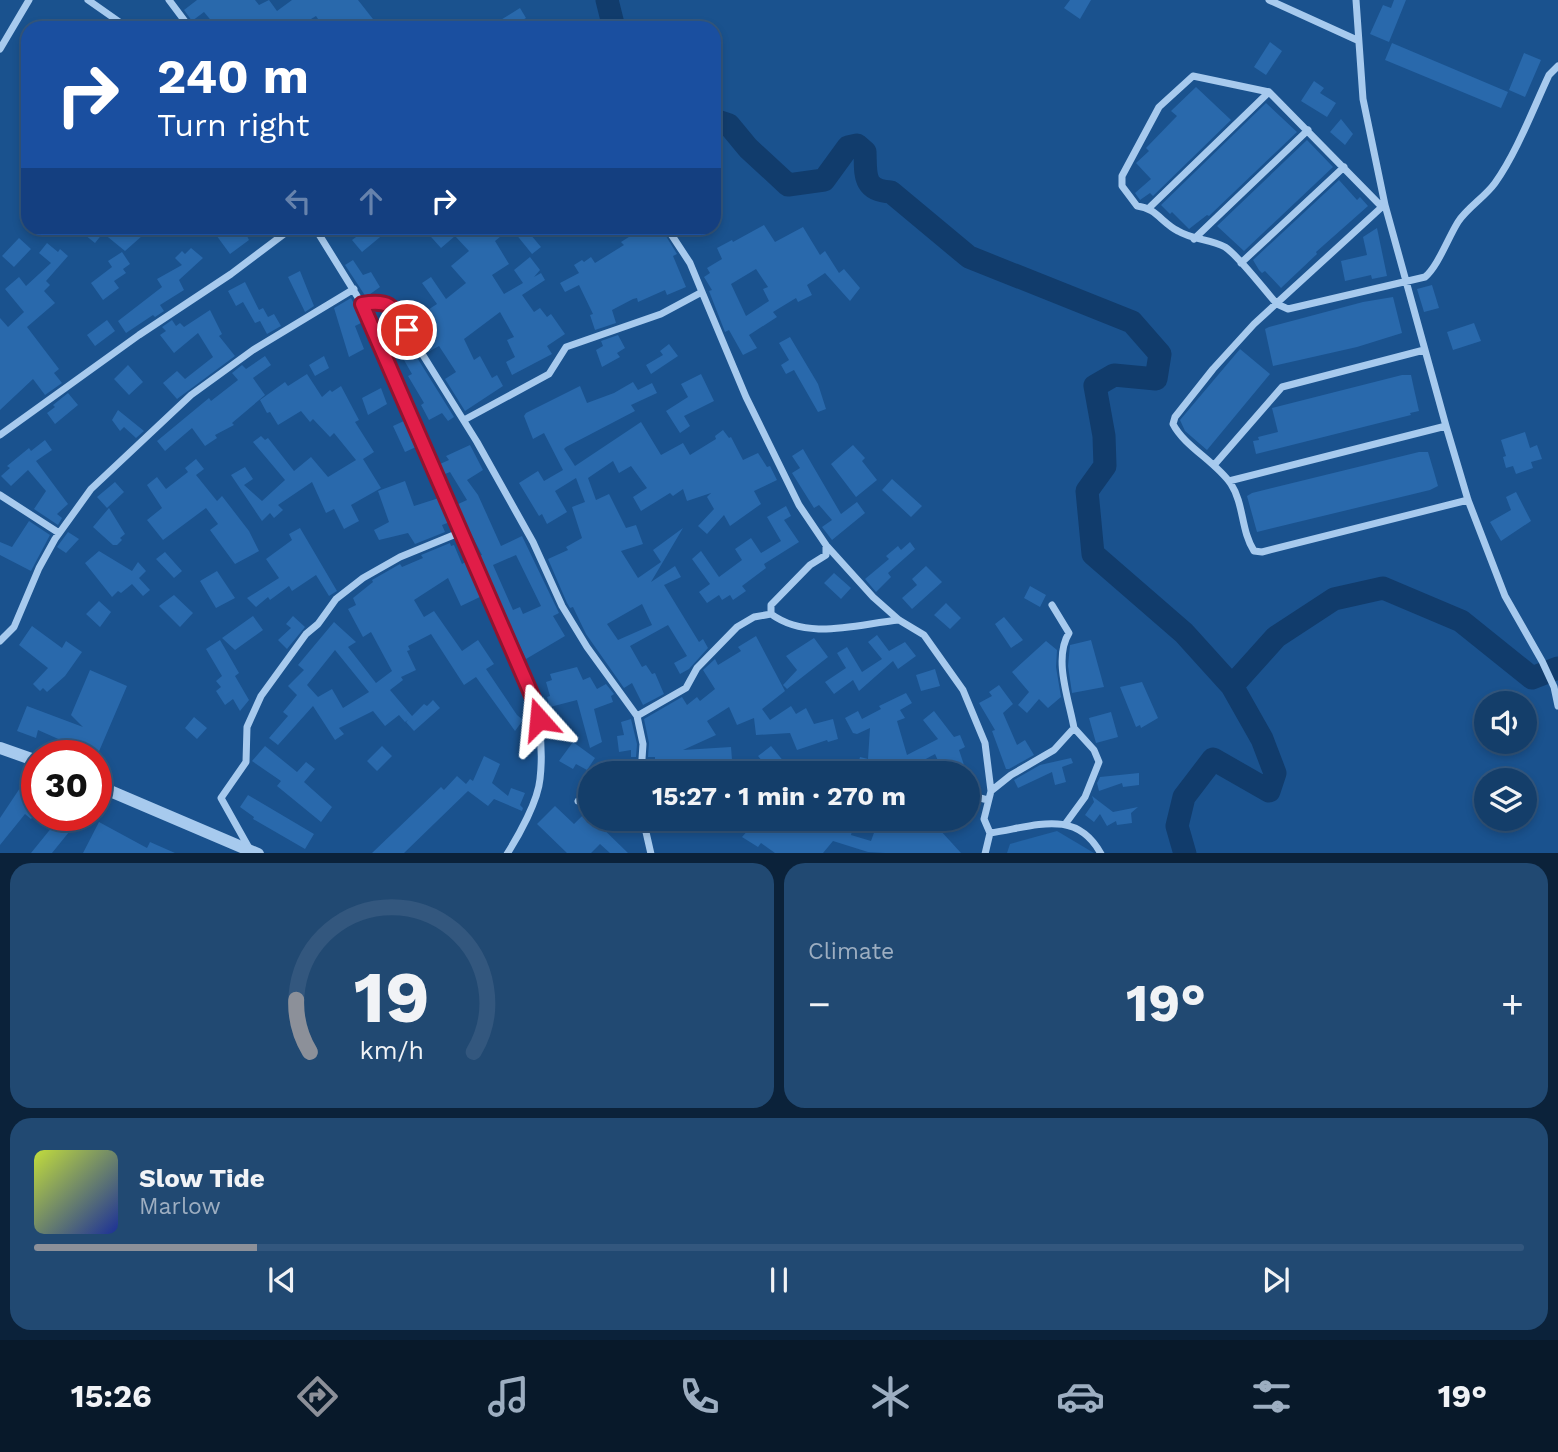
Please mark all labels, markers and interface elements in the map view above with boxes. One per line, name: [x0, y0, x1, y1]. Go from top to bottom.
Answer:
text: 240 m: [157, 47, 309, 105]
icon: right: [42, 49, 133, 140]
text: Turn right: [157, 106, 309, 144]
icon: left: [279, 182, 317, 220]
icon: ahead: [352, 182, 390, 220]
icon: right: [425, 182, 463, 220]
pin: [377, 300, 437, 360]
icon: arrive: [388, 311, 426, 349]
position arrow: [502, 682, 576, 756]
map controls: [1474, 691, 1537, 831]
button: sound: [1474, 691, 1537, 754]
speed limit sign: 30: [21, 740, 112, 831]
button: layers: [1474, 768, 1537, 831]
text: 15:27 · 1 min · 270 m: [652, 781, 906, 811]
text: Climate: [808, 938, 894, 965]
text: 19: [354, 954, 430, 1040]
text: 19°: [1126, 973, 1206, 1034]
text: −: [808, 982, 831, 1026]
text: +: [1501, 982, 1524, 1026]
text: km/h: [360, 1035, 424, 1064]
text: Slow Tide: [139, 1163, 265, 1193]
text: Marlow: [139, 1193, 221, 1220]
icon: previous: [263, 1261, 301, 1299]
icon: pause: [760, 1261, 798, 1299]
icon: next: [1257, 1261, 1295, 1299]
icon: directions: [293, 1372, 342, 1421]
icon: music: [484, 1372, 533, 1421]
icon: phone: [675, 1372, 724, 1421]
icon: climate: [866, 1372, 915, 1421]
icon: car: [1056, 1372, 1105, 1421]
icon: filters: [1247, 1372, 1296, 1421]
text: 15:26: [71, 1377, 152, 1415]
text: 19°: [1438, 1377, 1487, 1415]

